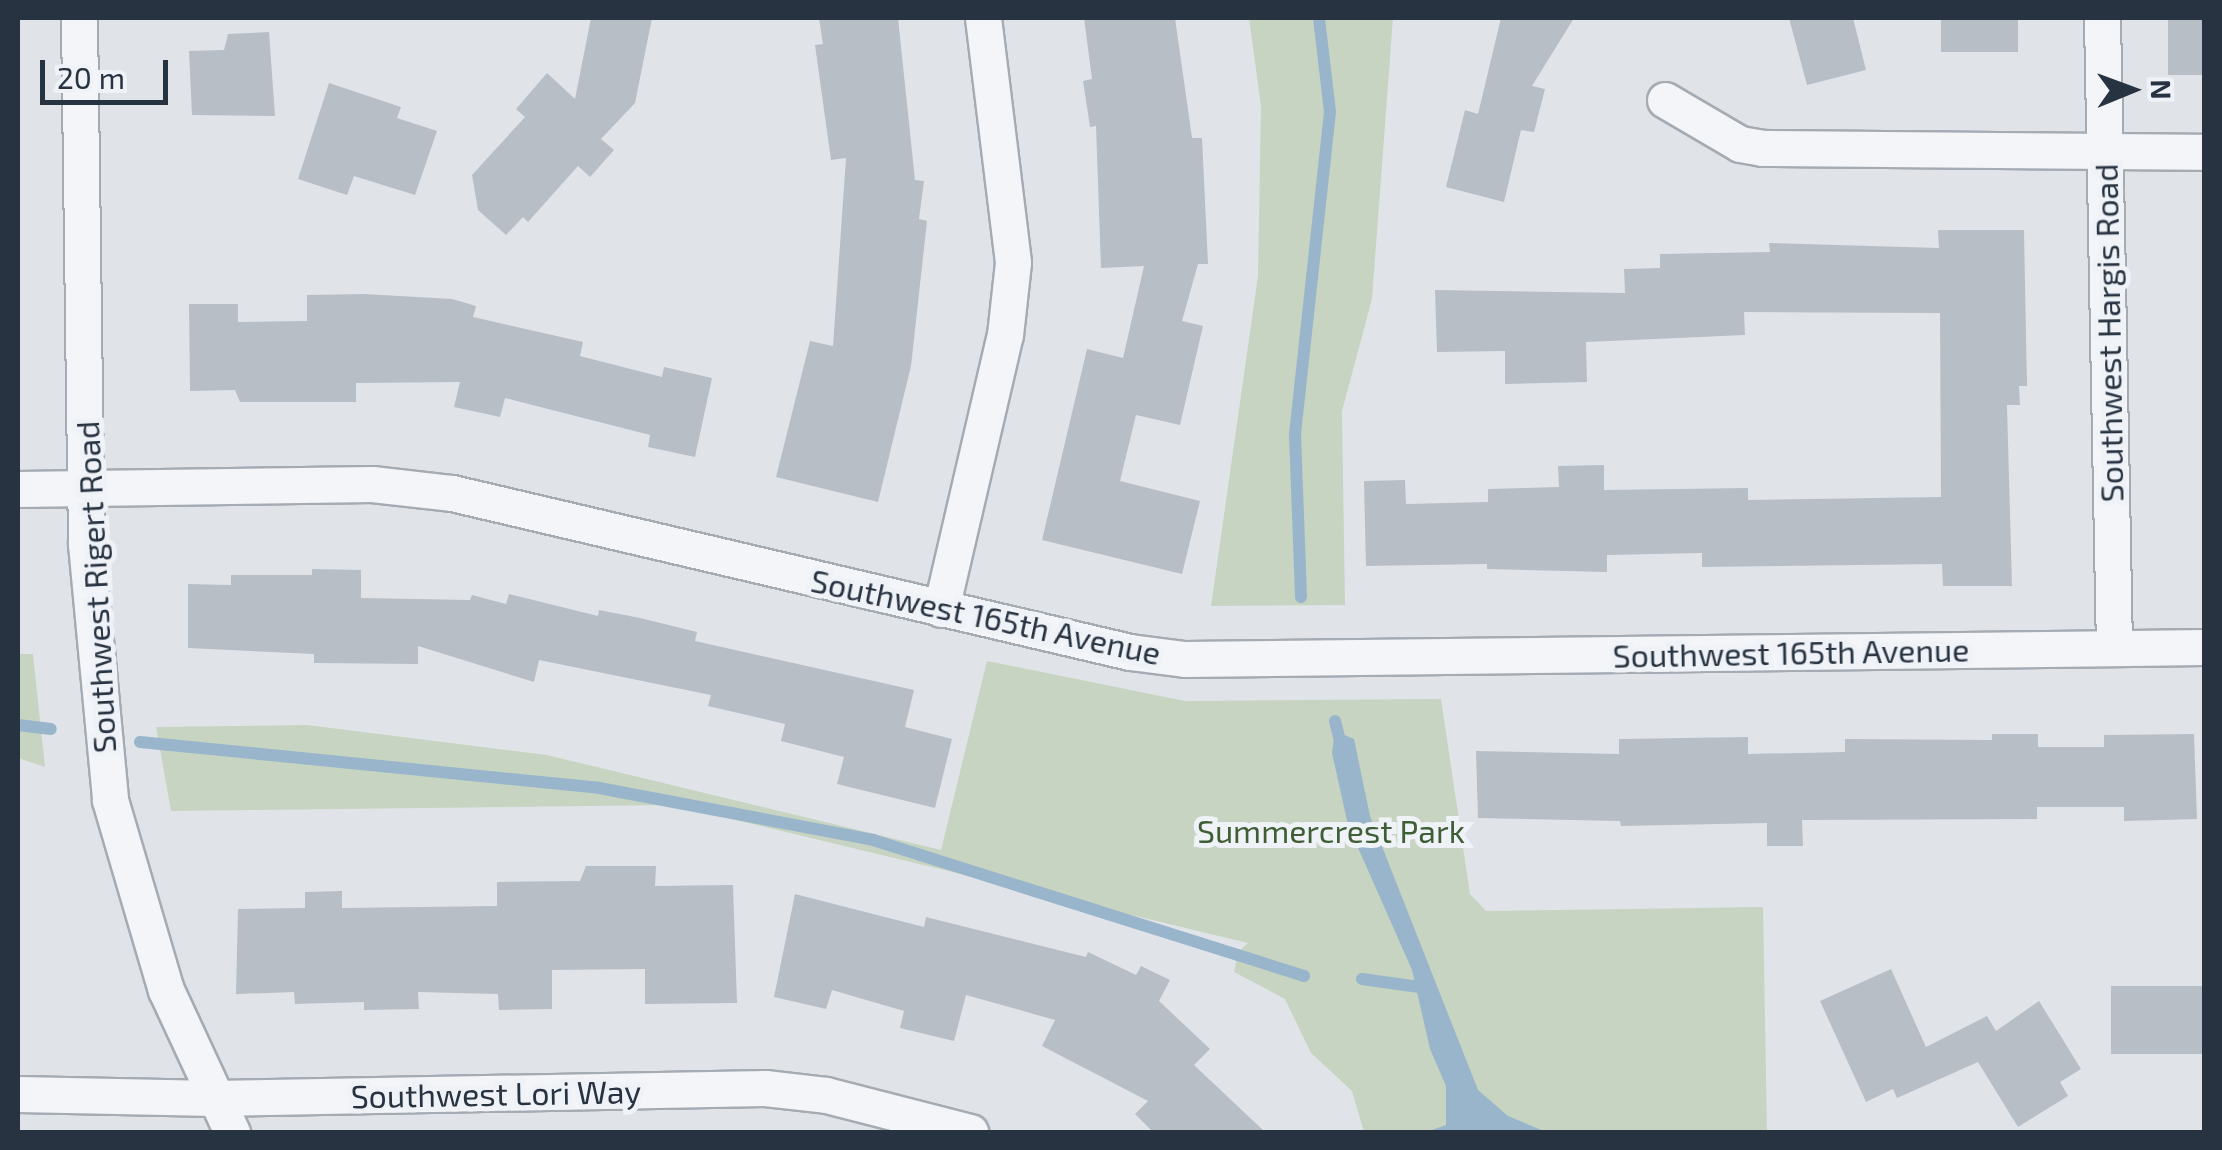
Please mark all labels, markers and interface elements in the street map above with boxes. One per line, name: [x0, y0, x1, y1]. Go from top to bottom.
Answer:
scale bar: [45, 40, 172, 102]
north arrow: [2082, 40, 2182, 140]
text: 20 m: [57, 59, 125, 95]
text: N: [2145, 79, 2179, 100]
street label: Southwest Hargis Road: [2086, 163, 2130, 503]
street label: Southwest Rigert Road: [67, 420, 123, 754]
street label: Southwest 165th Avenue: [807, 560, 1165, 672]
street label: Southwest 165th Avenue: [1612, 630, 1970, 674]
park label: Summercrest Park: [1197, 811, 1465, 849]
street label: Southwest Lori Way: [350, 1071, 642, 1115]

